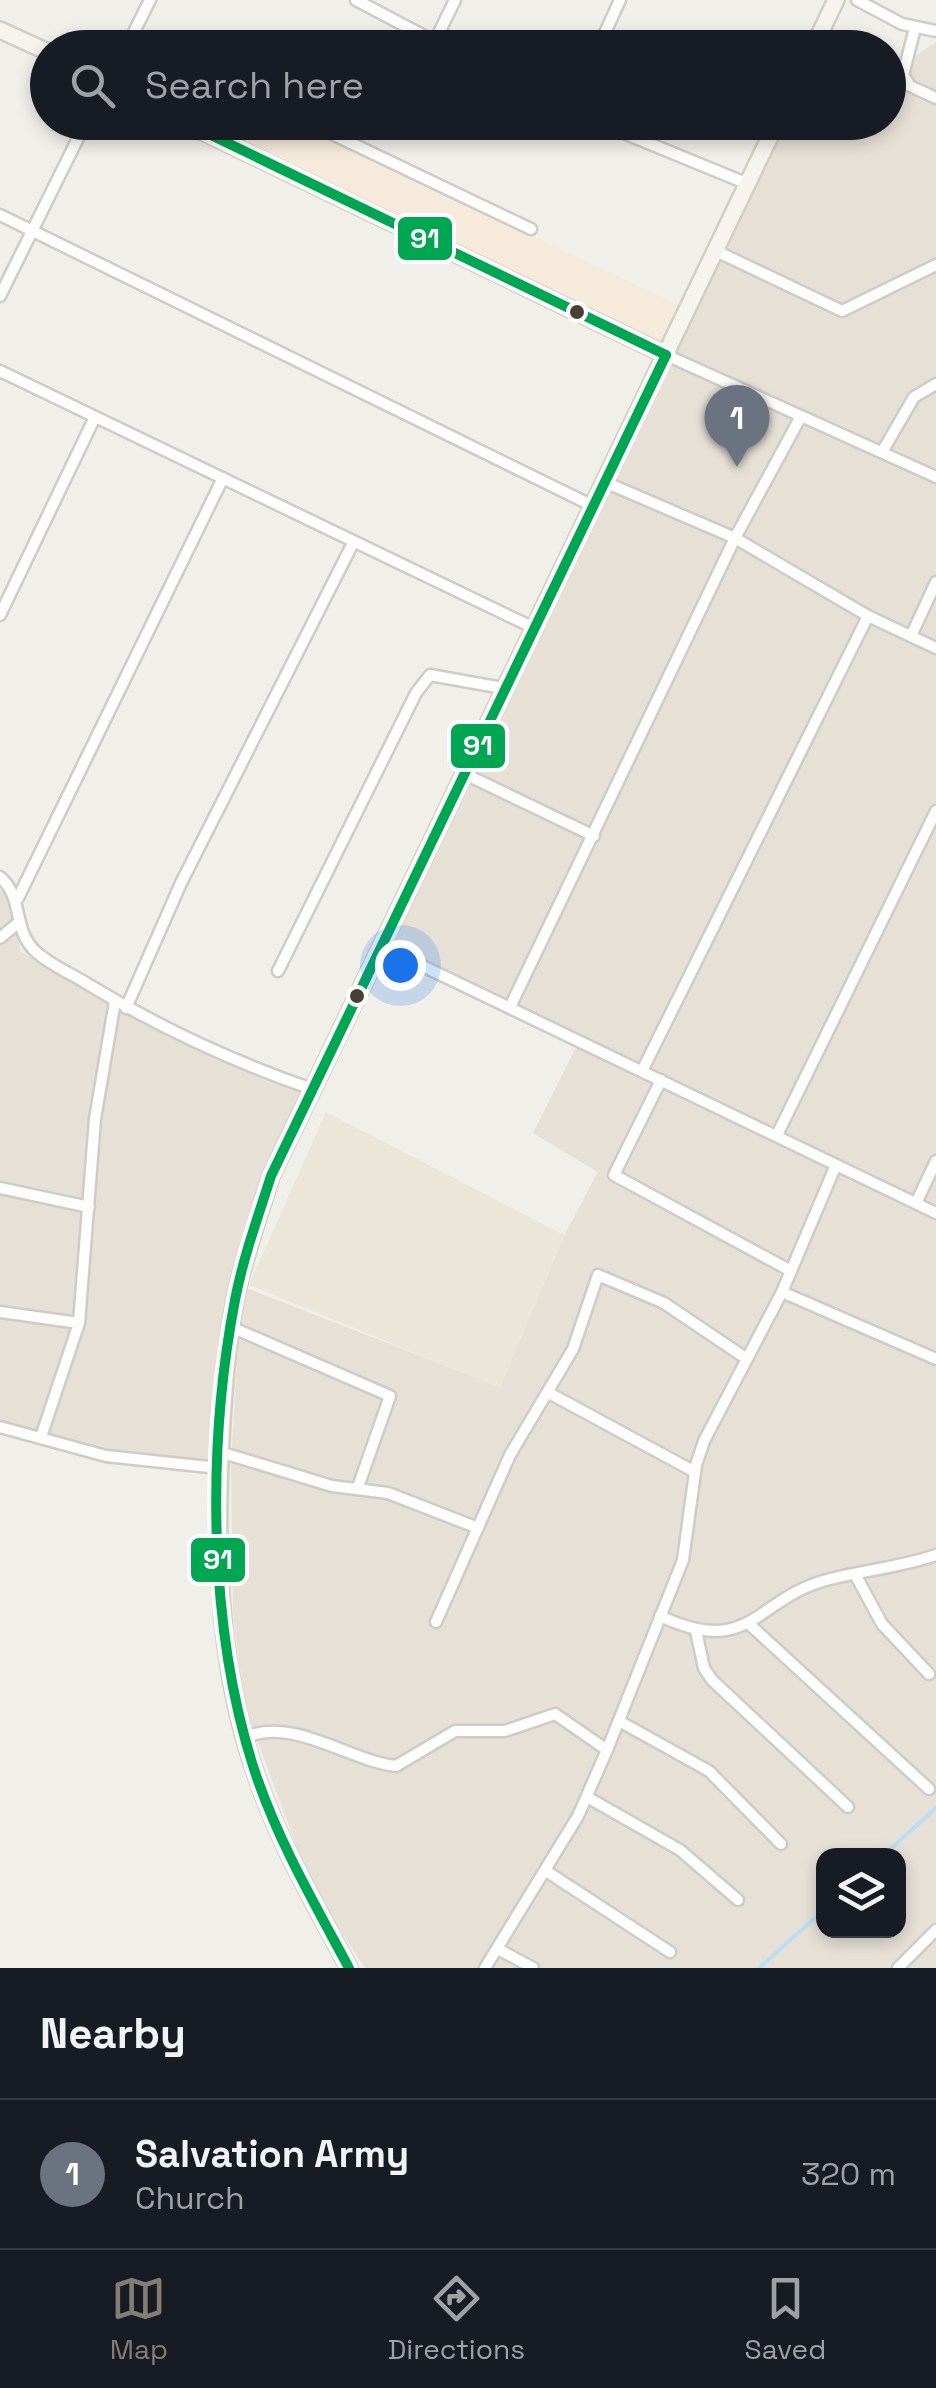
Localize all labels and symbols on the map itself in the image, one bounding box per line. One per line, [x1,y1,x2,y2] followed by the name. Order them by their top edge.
[396,215,454,262] line badge: 91
[410,220,440,256] text: 91
[567,302,587,322] unlabelled marker
[704,384,770,467] pin: 1
[449,722,507,770] line badge: 91
[463,727,493,763] text: 91
[375,940,426,991] your location
[347,986,367,1006] unlabelled marker
[189,1536,247,1584] line badge: 91
[203,1541,233,1577] text: 91

